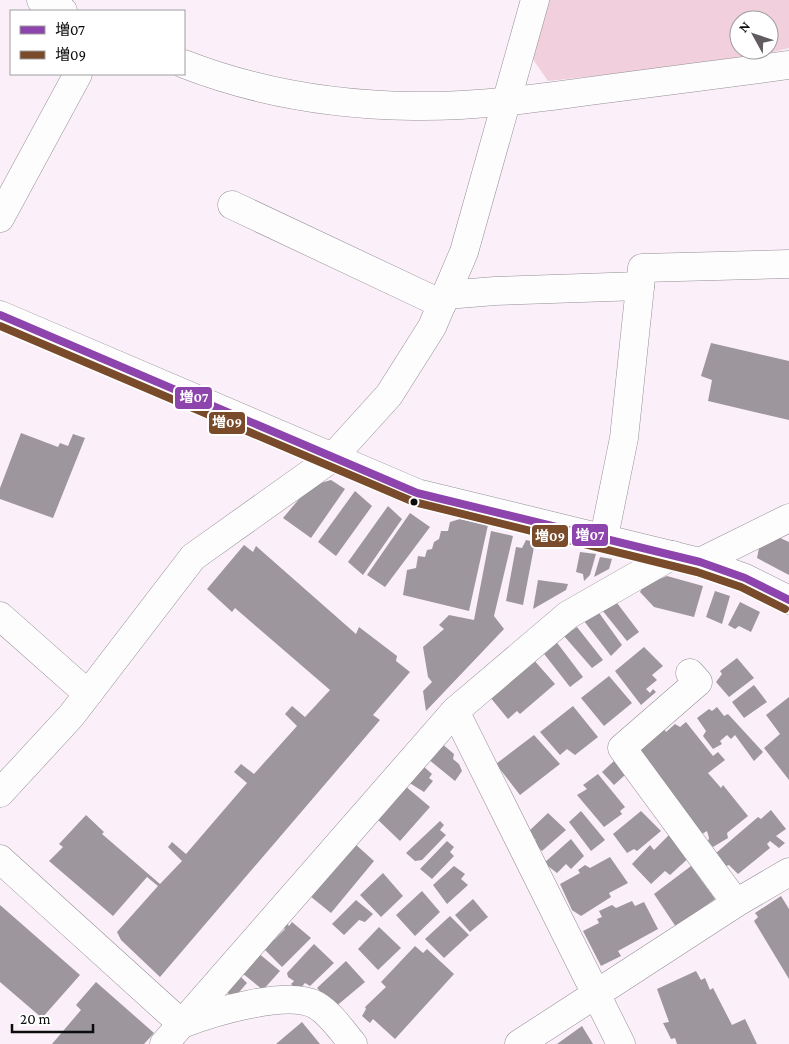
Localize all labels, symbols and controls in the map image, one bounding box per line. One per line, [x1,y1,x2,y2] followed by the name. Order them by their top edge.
[10,10,185,75] legend
[729,10,779,60] north arrow
[735,17,754,35] text: N
[55,21,85,38] text: 増07
[55,46,86,63] text: 増09
[174,386,213,410] line badge: 増07
[180,389,209,405] text: 増07
[208,411,246,435] line badge: 増09
[212,414,242,430] text: 増09
[409,497,419,507] unlabelled marker
[571,523,609,547] line badge: 増07
[531,524,569,548] line badge: 増09
[576,527,605,543] text: 増07
[535,528,565,544] text: 増09
[12,1002,94,1034] scale bar
[20,1011,51,1027] text: 20 m

